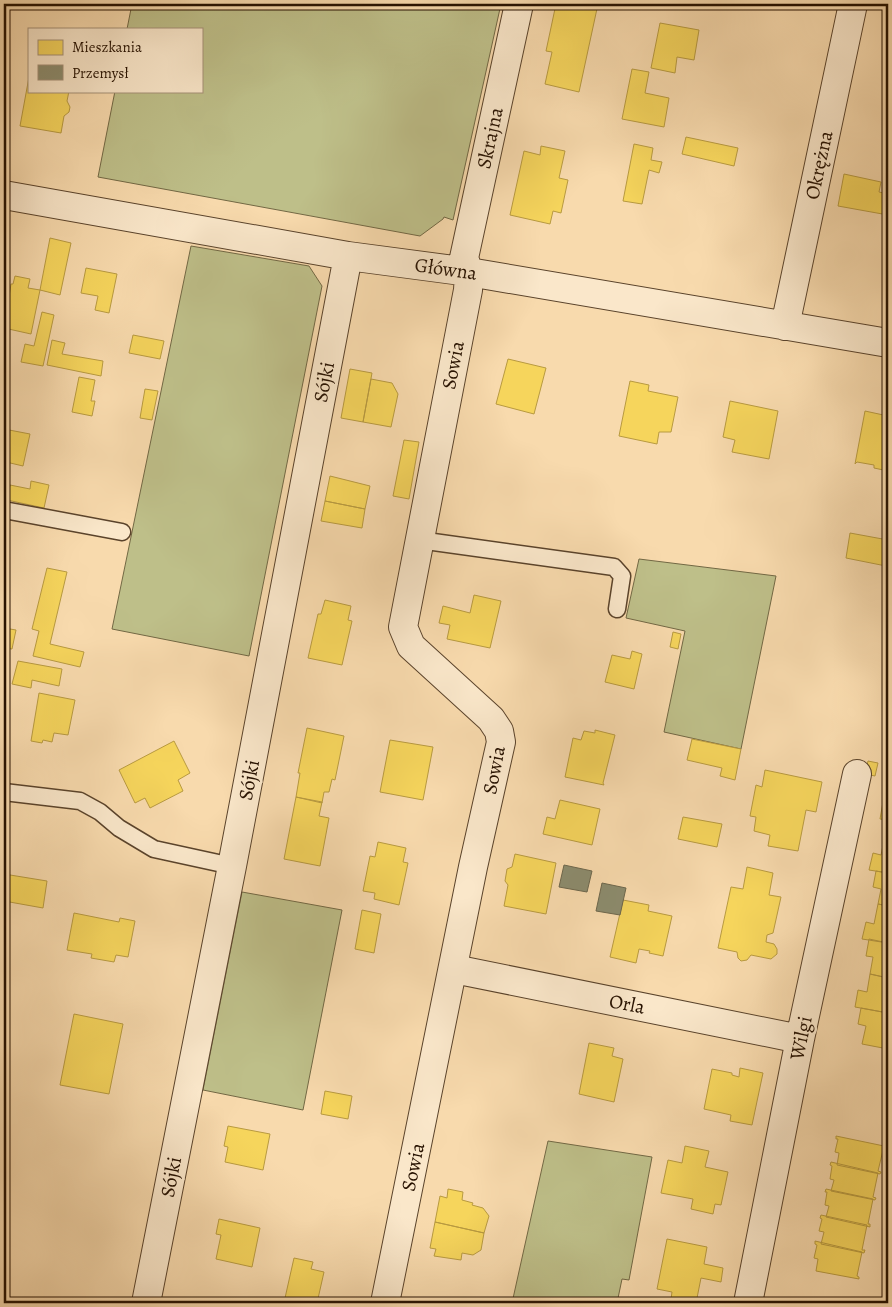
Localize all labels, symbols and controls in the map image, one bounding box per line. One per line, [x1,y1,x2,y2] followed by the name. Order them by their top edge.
[28,28,202,92] legend
[72,37,142,57] text: Mieszkania
[72,63,128,83] text: Przemysł
[470,104,510,171] street label: Skrajna
[799,127,840,202] street label: Okrężna
[413,251,480,287] street label: Główna
[435,338,471,392] street label: Sowia
[307,359,341,405] street label: Sójki
[476,743,512,797] street label: Sowia
[232,757,266,803] street label: Sójki
[607,987,648,1021] street label: Orla
[783,1014,819,1063] street label: Wilgi
[395,1140,431,1194] street label: Sowia
[154,1154,188,1200] street label: Sójki

